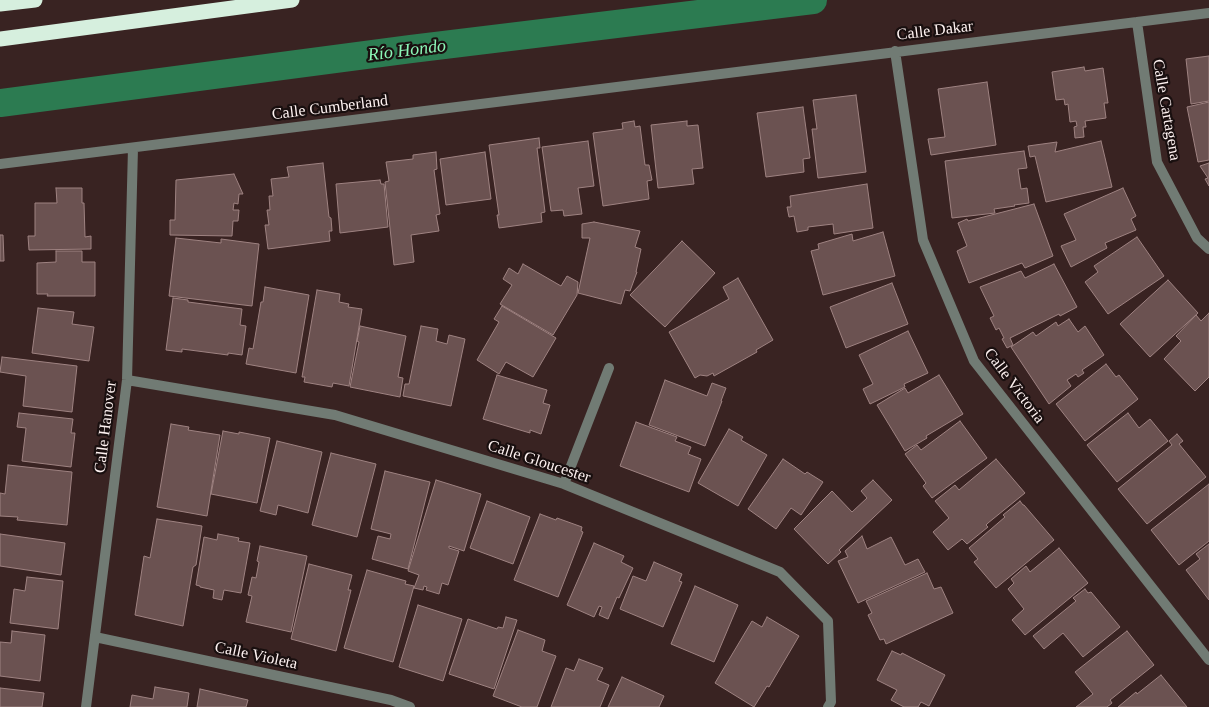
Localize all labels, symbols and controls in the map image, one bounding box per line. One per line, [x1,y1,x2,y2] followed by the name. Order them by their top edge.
[896,17,974,45] street label: Calle Dakar
[367,35,447,67] water label: Río Hondo
[1148,58,1184,162] street label: Calle Cartagena
[271,91,389,125] street label: Calle Cumberland
[979,345,1049,427] street label: Calle Victoria
[91,380,121,474] street label: Calle Hanover
[485,436,593,488] street label: Calle Gloucester
[213,638,299,674] street label: Calle Violeta

